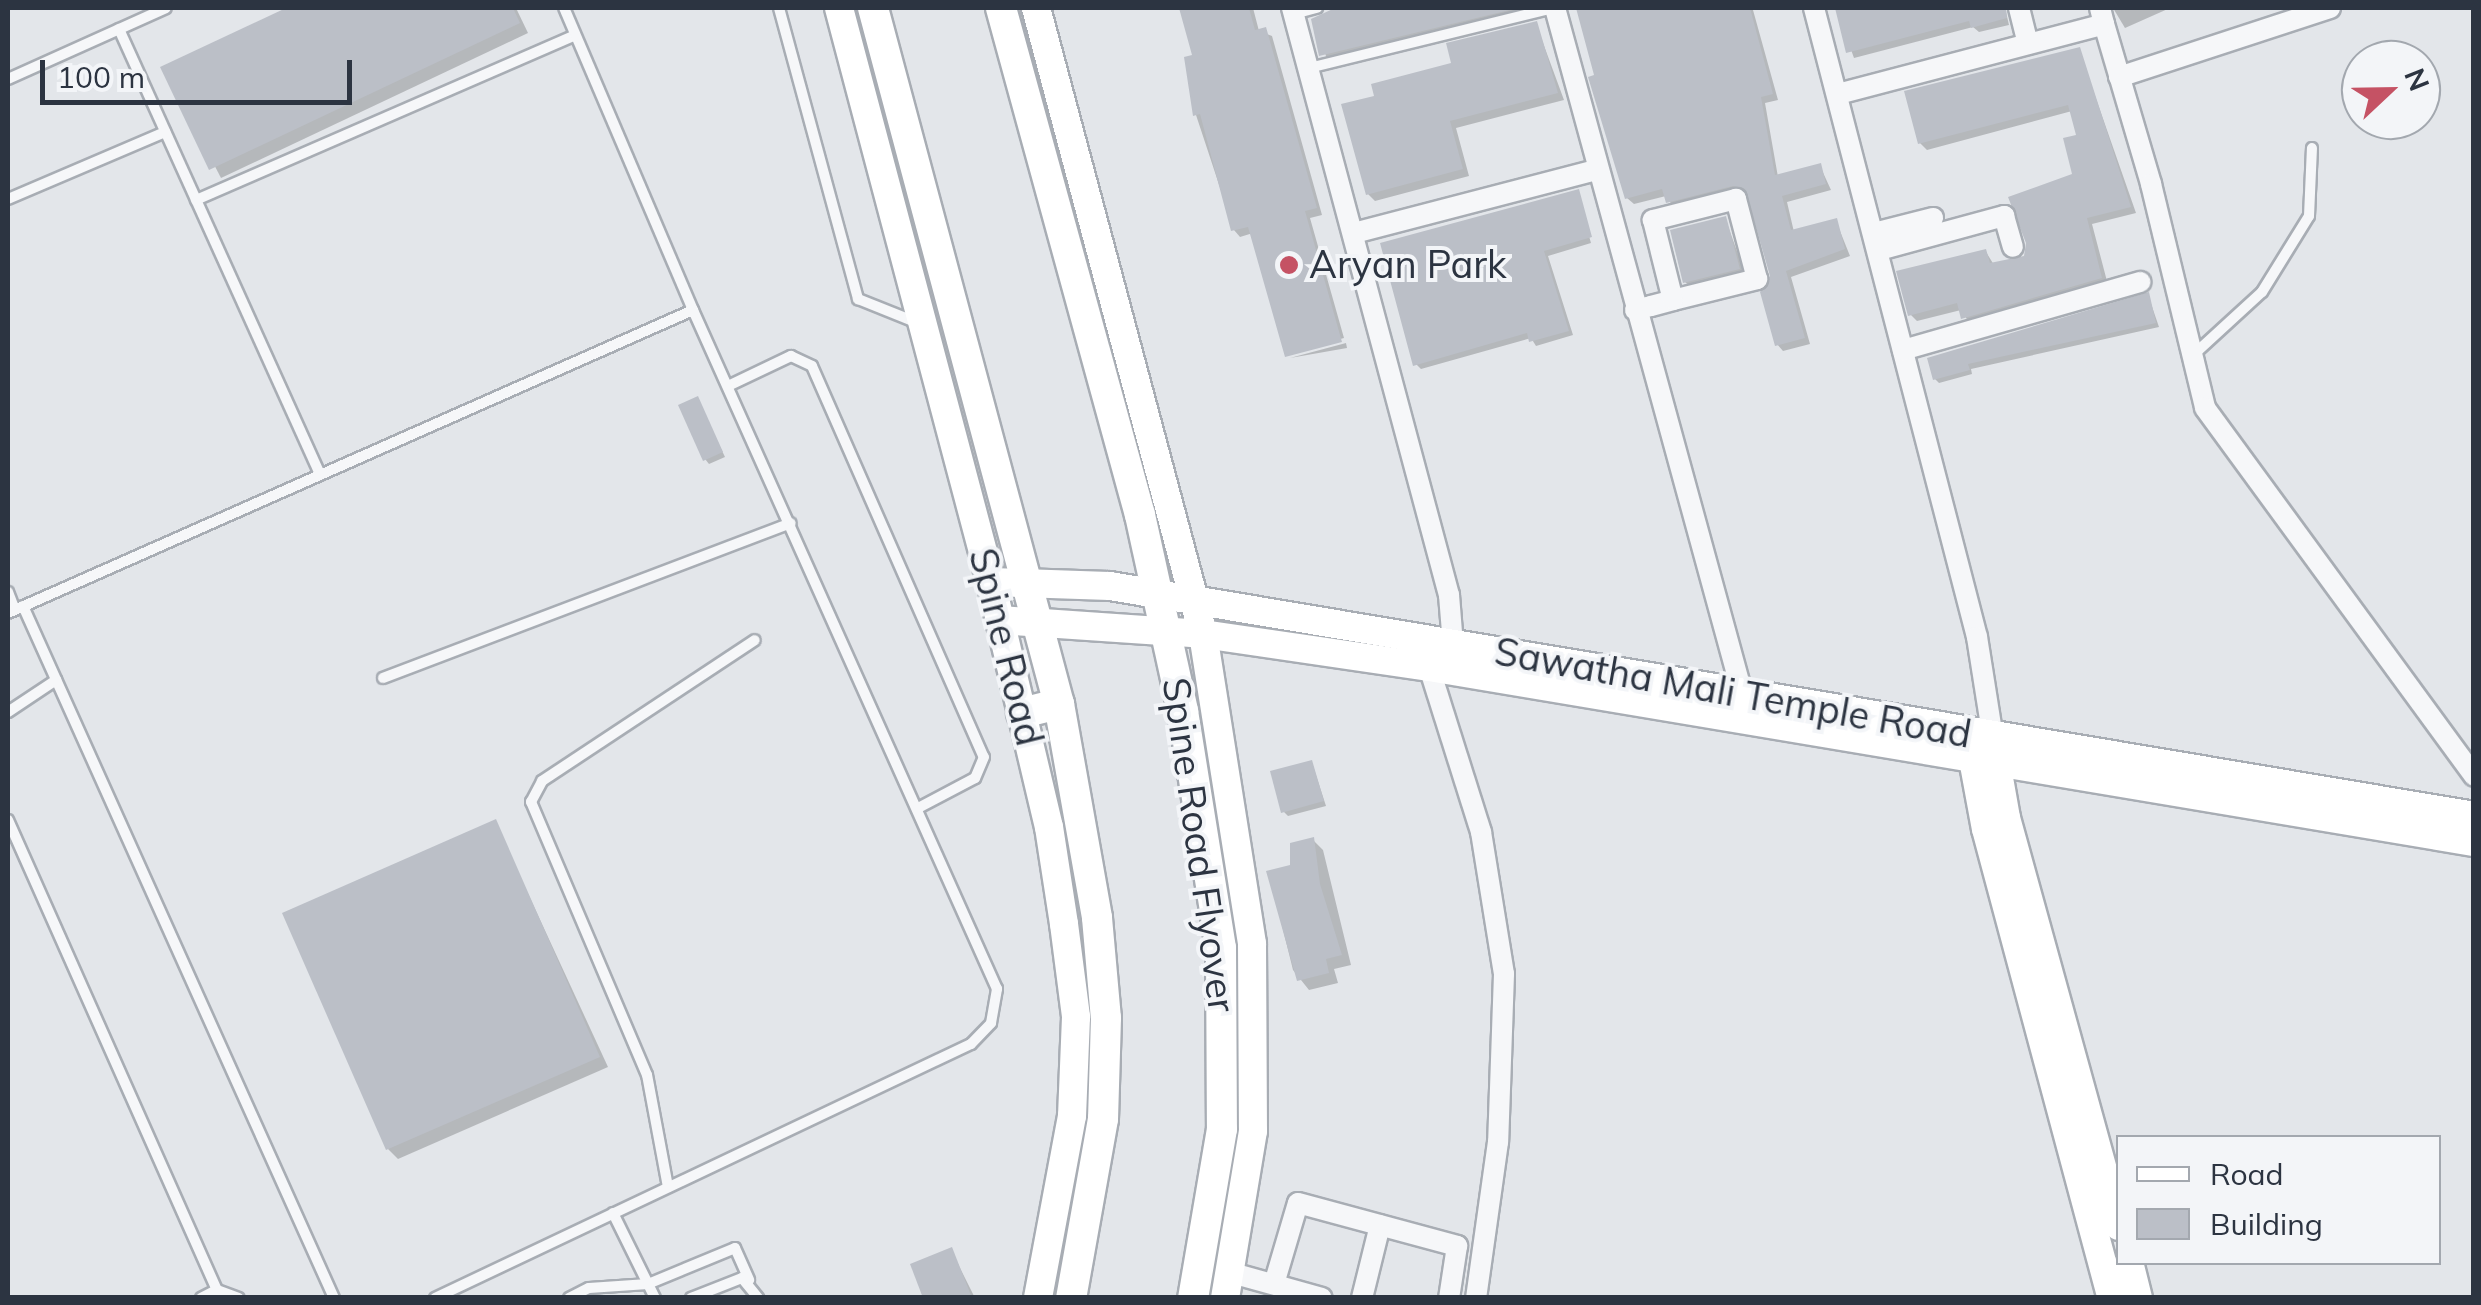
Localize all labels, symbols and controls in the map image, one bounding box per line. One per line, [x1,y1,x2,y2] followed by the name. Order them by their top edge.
[45,40,358,102] scale bar
[2341,40,2441,140] north arrow
[57,58,145,96] text: 100 m
[2397,63,2438,96] text: N
[1309,242,1507,288] place label: Aryan Park
[1278,254,1300,276] marker: Aryan Park
[959,544,1053,750] street label: Spine Road
[1491,629,1975,757] street label: Sawatha Mali Temple Road
[1153,675,1245,1015] street label: Spine Road Flyover
[2116,1135,2441,1265] legend
[2210,1155,2284,1193] text: Road
[2210,1205,2323,1243] text: Building

